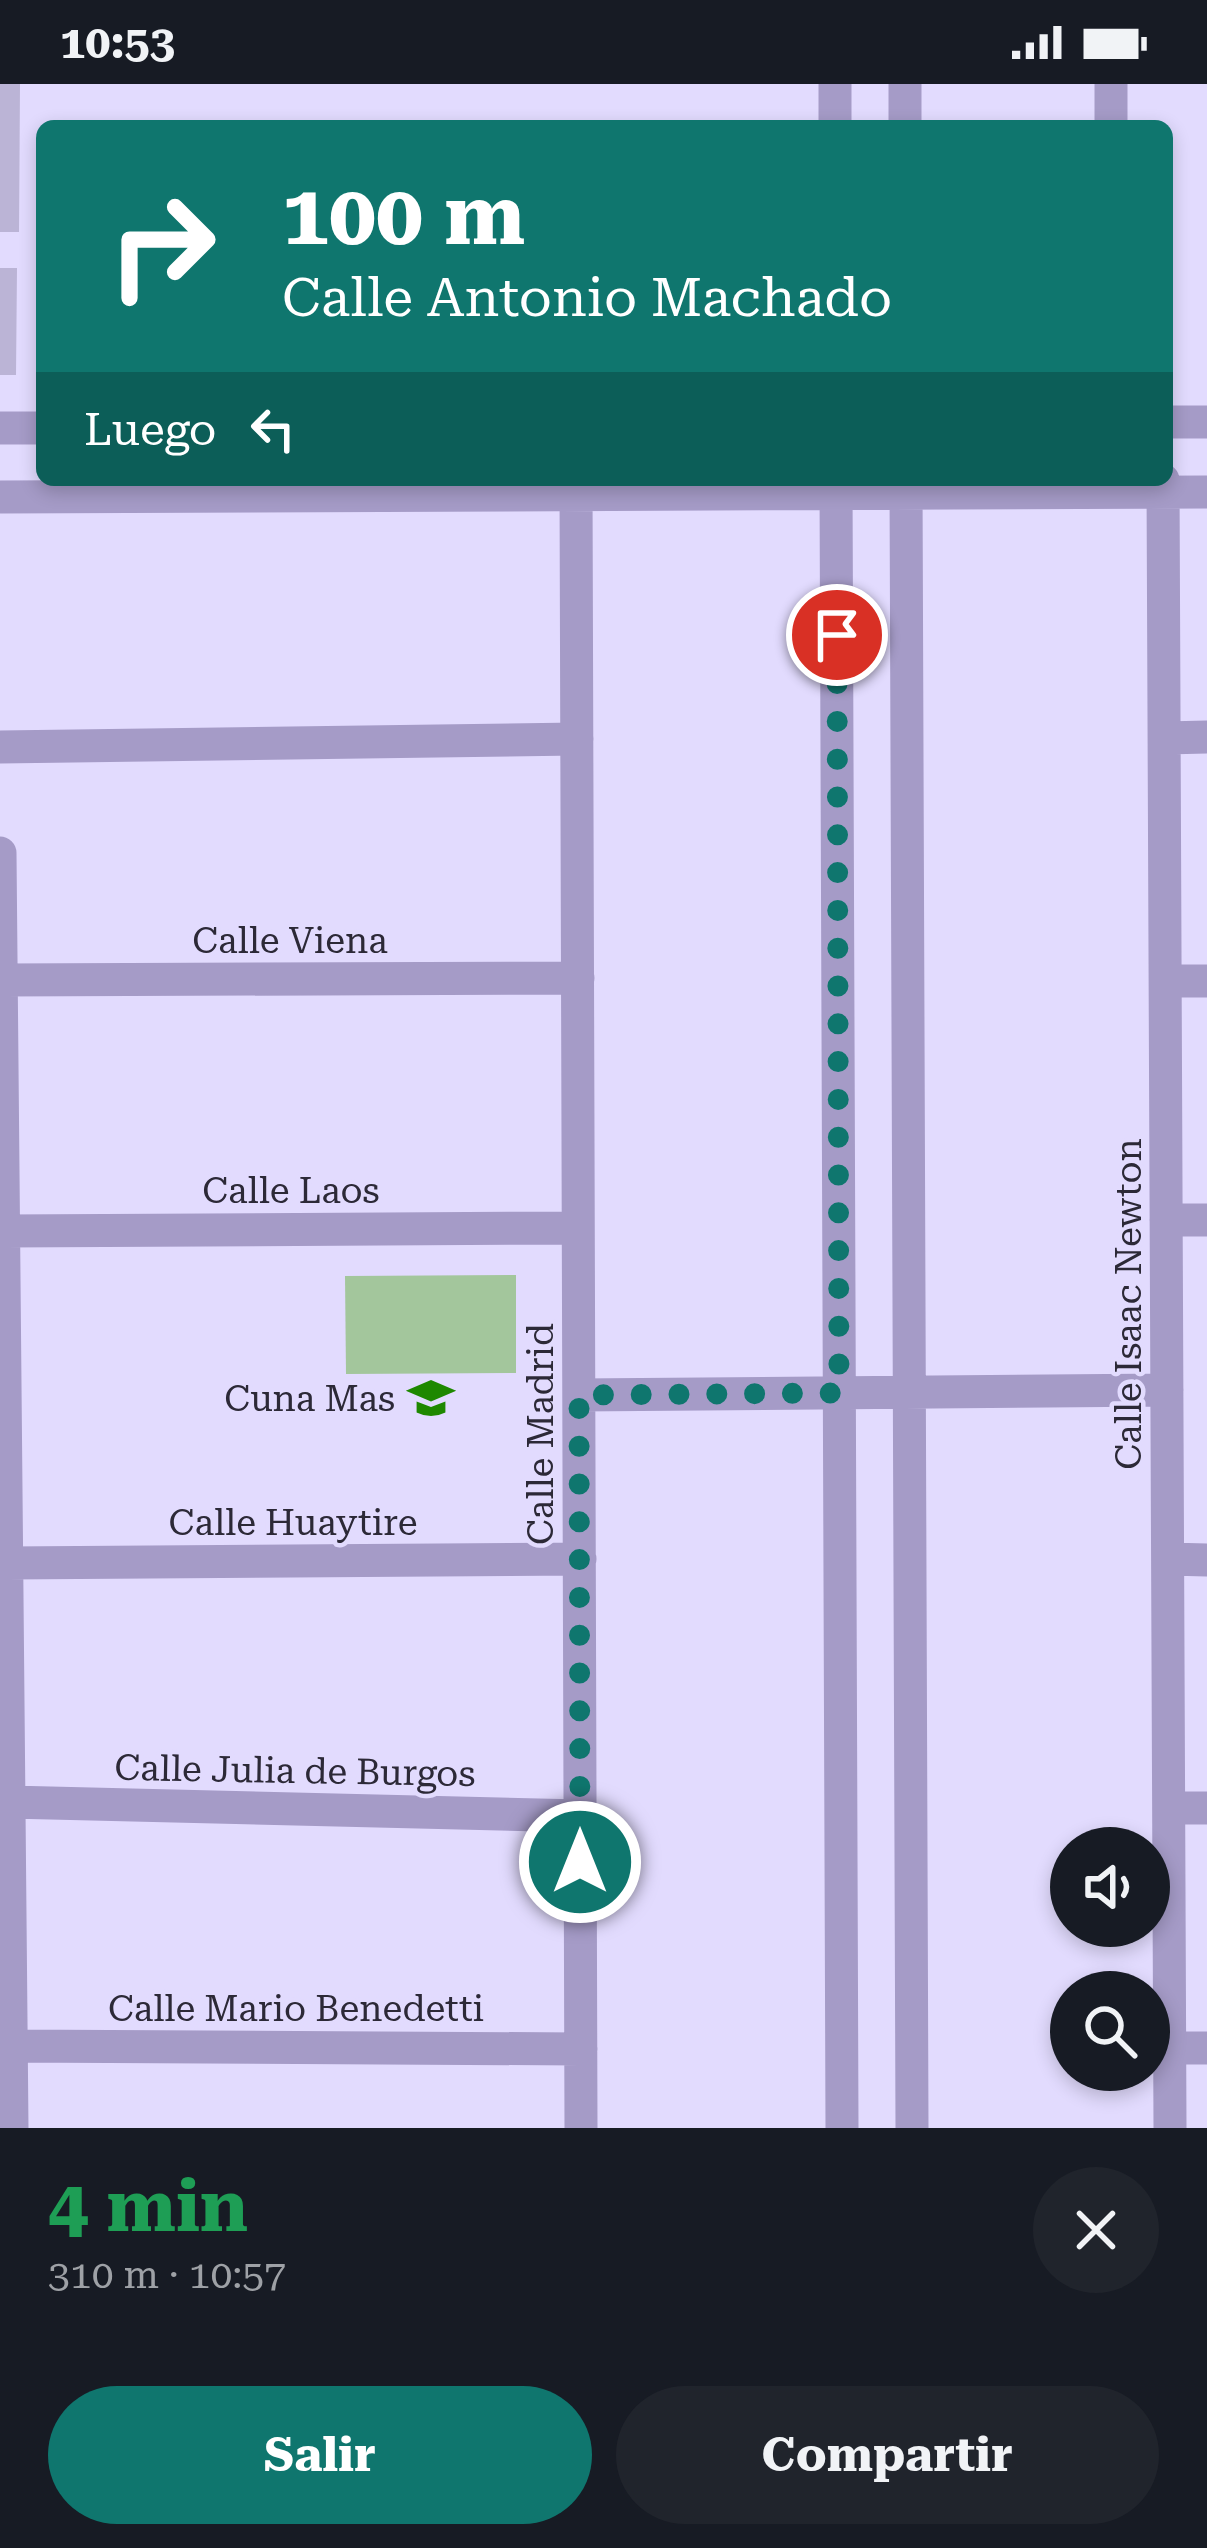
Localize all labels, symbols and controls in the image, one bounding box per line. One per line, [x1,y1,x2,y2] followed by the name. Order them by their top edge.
[60,16,175,69] text: 10:53
[282,166,525,264] text: 100 m
[84,168,240,324] icon: right
[282,266,892,329] text: Calle Antonio Machado
[240,396,306,462] icon: left
[84,403,216,456] text: Luego
[786,584,888,686] pin
[804,602,870,668] icon: arrive
[192,920,388,962] street label: Calle Viena
[1108,1138,1150,1470] street label: Calle Isaac Newton
[202,1170,380,1212] street label: Calle Laos
[520,1323,562,1545] street label: Calle Madrid
[406,1373,456,1423] school or university icon: Cuna Mas
[224,1378,395,1420] place label: Cuna Mas
[169,1502,417,1544] street label: Calle Huaytire
[114,1747,476,1795] street label: Calle Julia de Burgos
[517,1799,643,1925] position arrow
[1050,1827,1170,2091] map controls
[1050,1827,1170,1947] button: sound
[1050,1971,1170,2091] button: search
[108,1988,484,2030] street label: Calle Mario Benedetti
[48,2164,248,2249] text: 4 min
[1033,2167,1159,2293] button: close
[48,2252,286,2298] text: 310 m · 10:57
[48,2386,592,2524] button: Salir
[616,2386,1159,2524] button: Compartir

